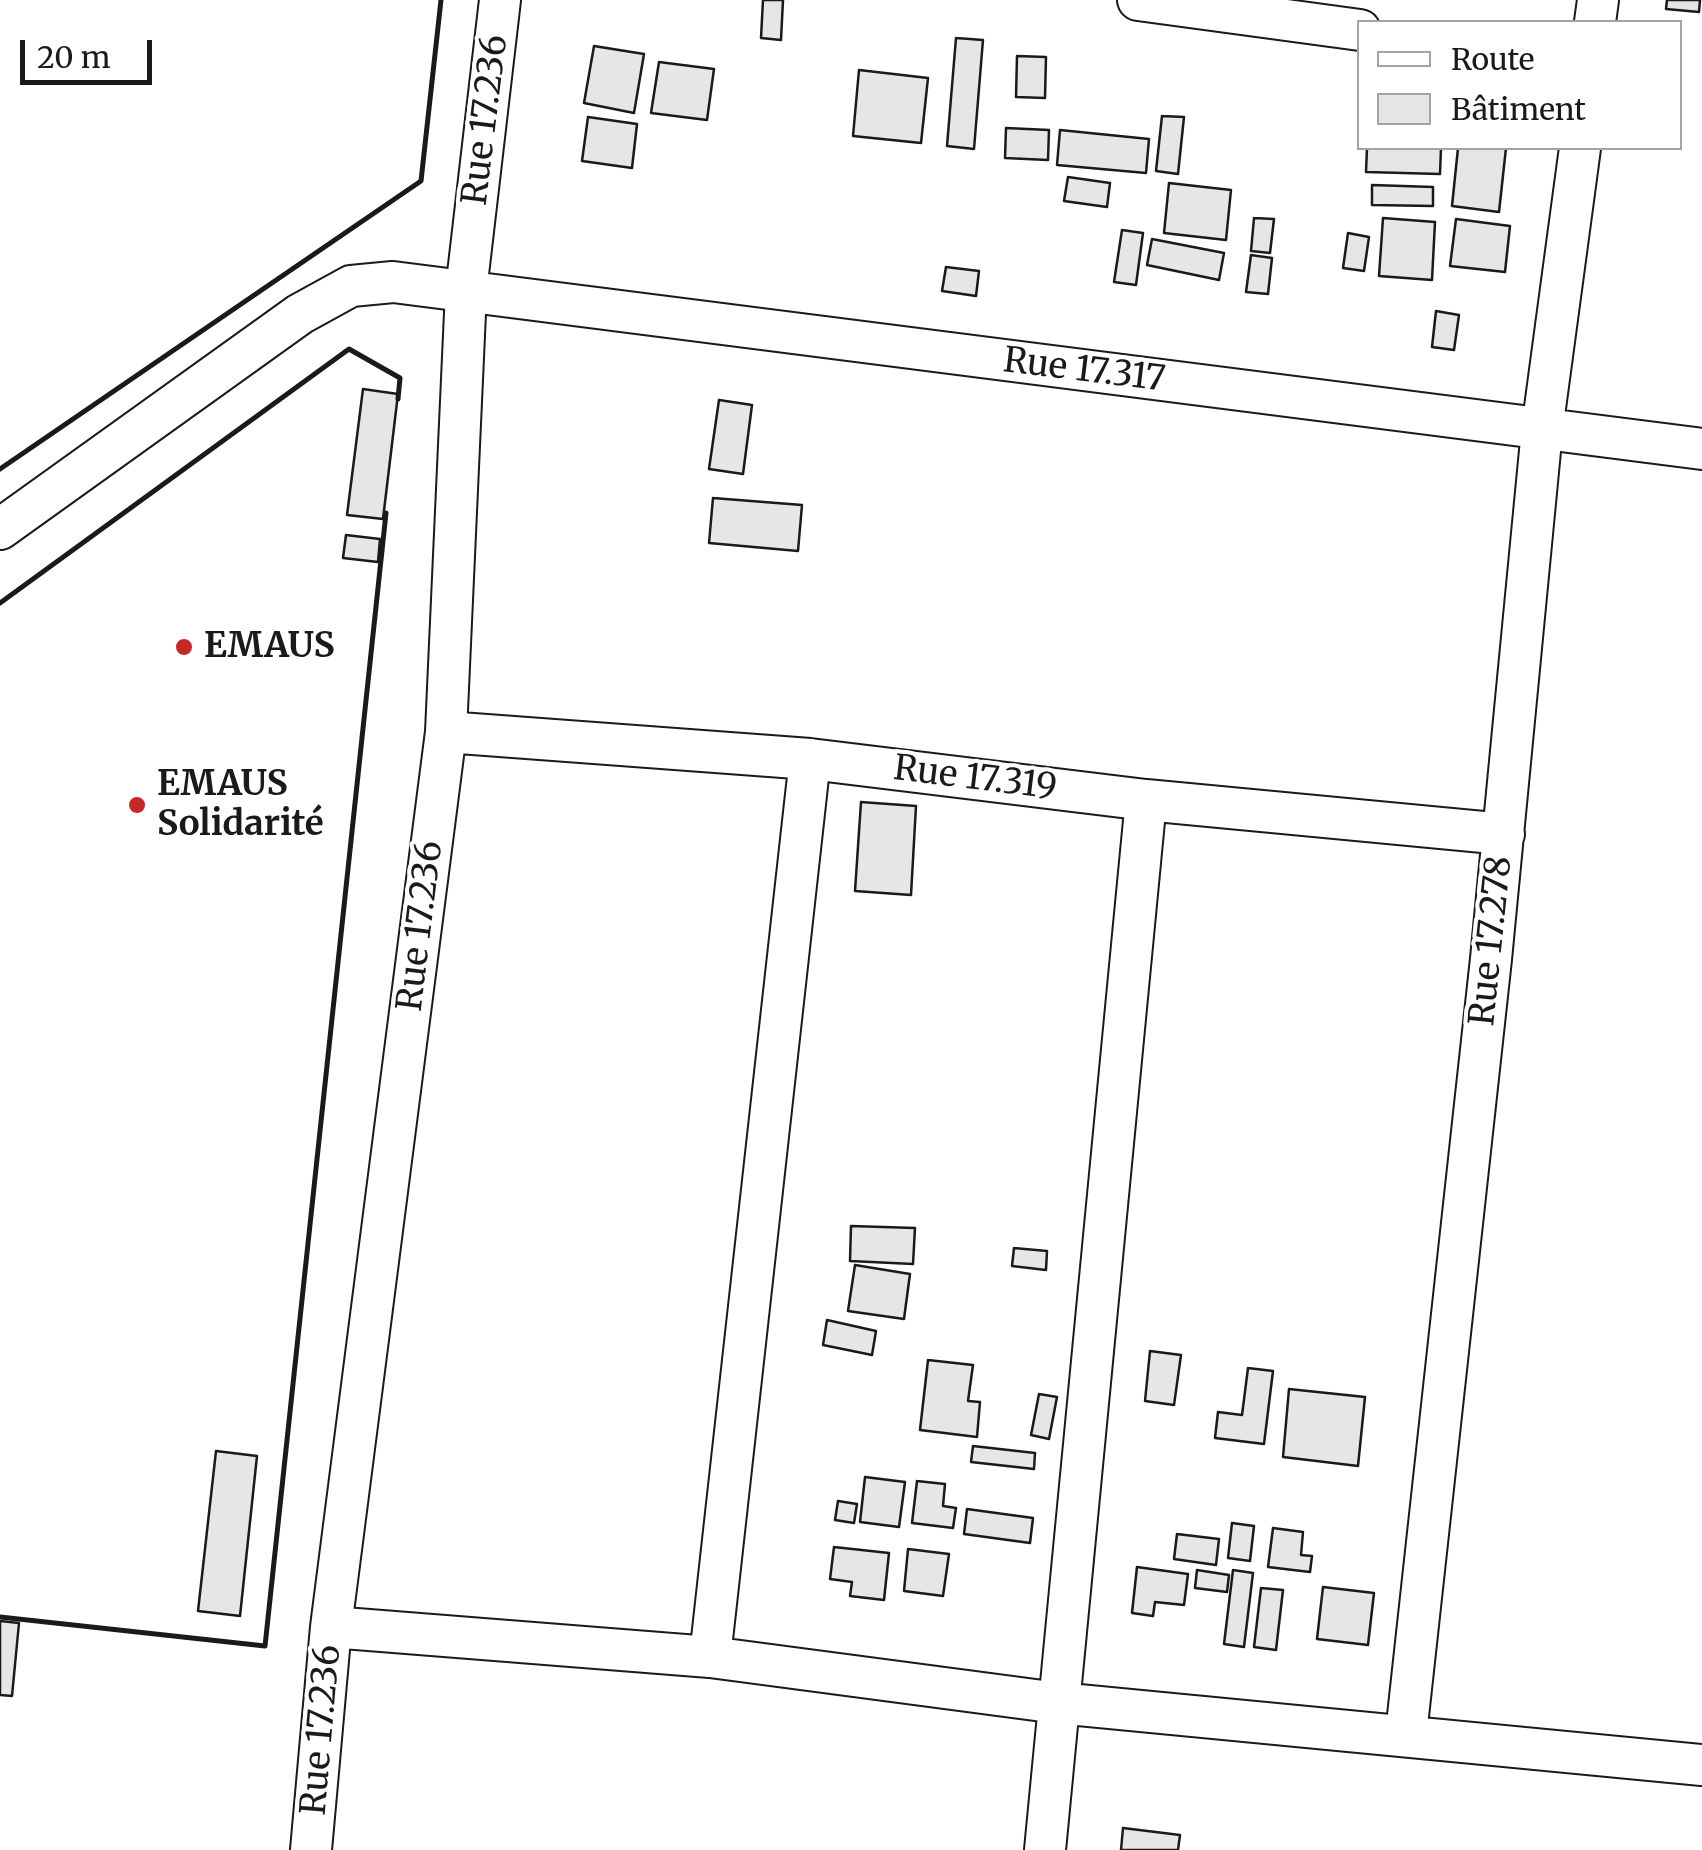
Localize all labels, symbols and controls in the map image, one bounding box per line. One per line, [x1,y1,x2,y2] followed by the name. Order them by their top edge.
[25,20,158,82] scale bar
[1357,20,1682,150] legend
[455,33,517,207] street label: Rue 17.236
[37,38,110,76] text: 20 m
[1451,40,1534,78] text: Route
[1451,90,1586,128] text: Bâtiment
[1001,340,1167,402] street label: Rue 17.317
[204,626,335,668] place label: EMAUS
[173,636,195,658] marker: EMAUS
[891,748,1059,810] street label: Rue 17.319
[157,764,324,846] place label: EMAUS Solidarité
[126,794,148,816] marker: EMAUS Solidarité
[390,839,452,1013] street label: Rue 17.236
[1462,854,1522,1028] street label: Rue 17.278
[294,1643,350,1817] street label: Rue 17.236

